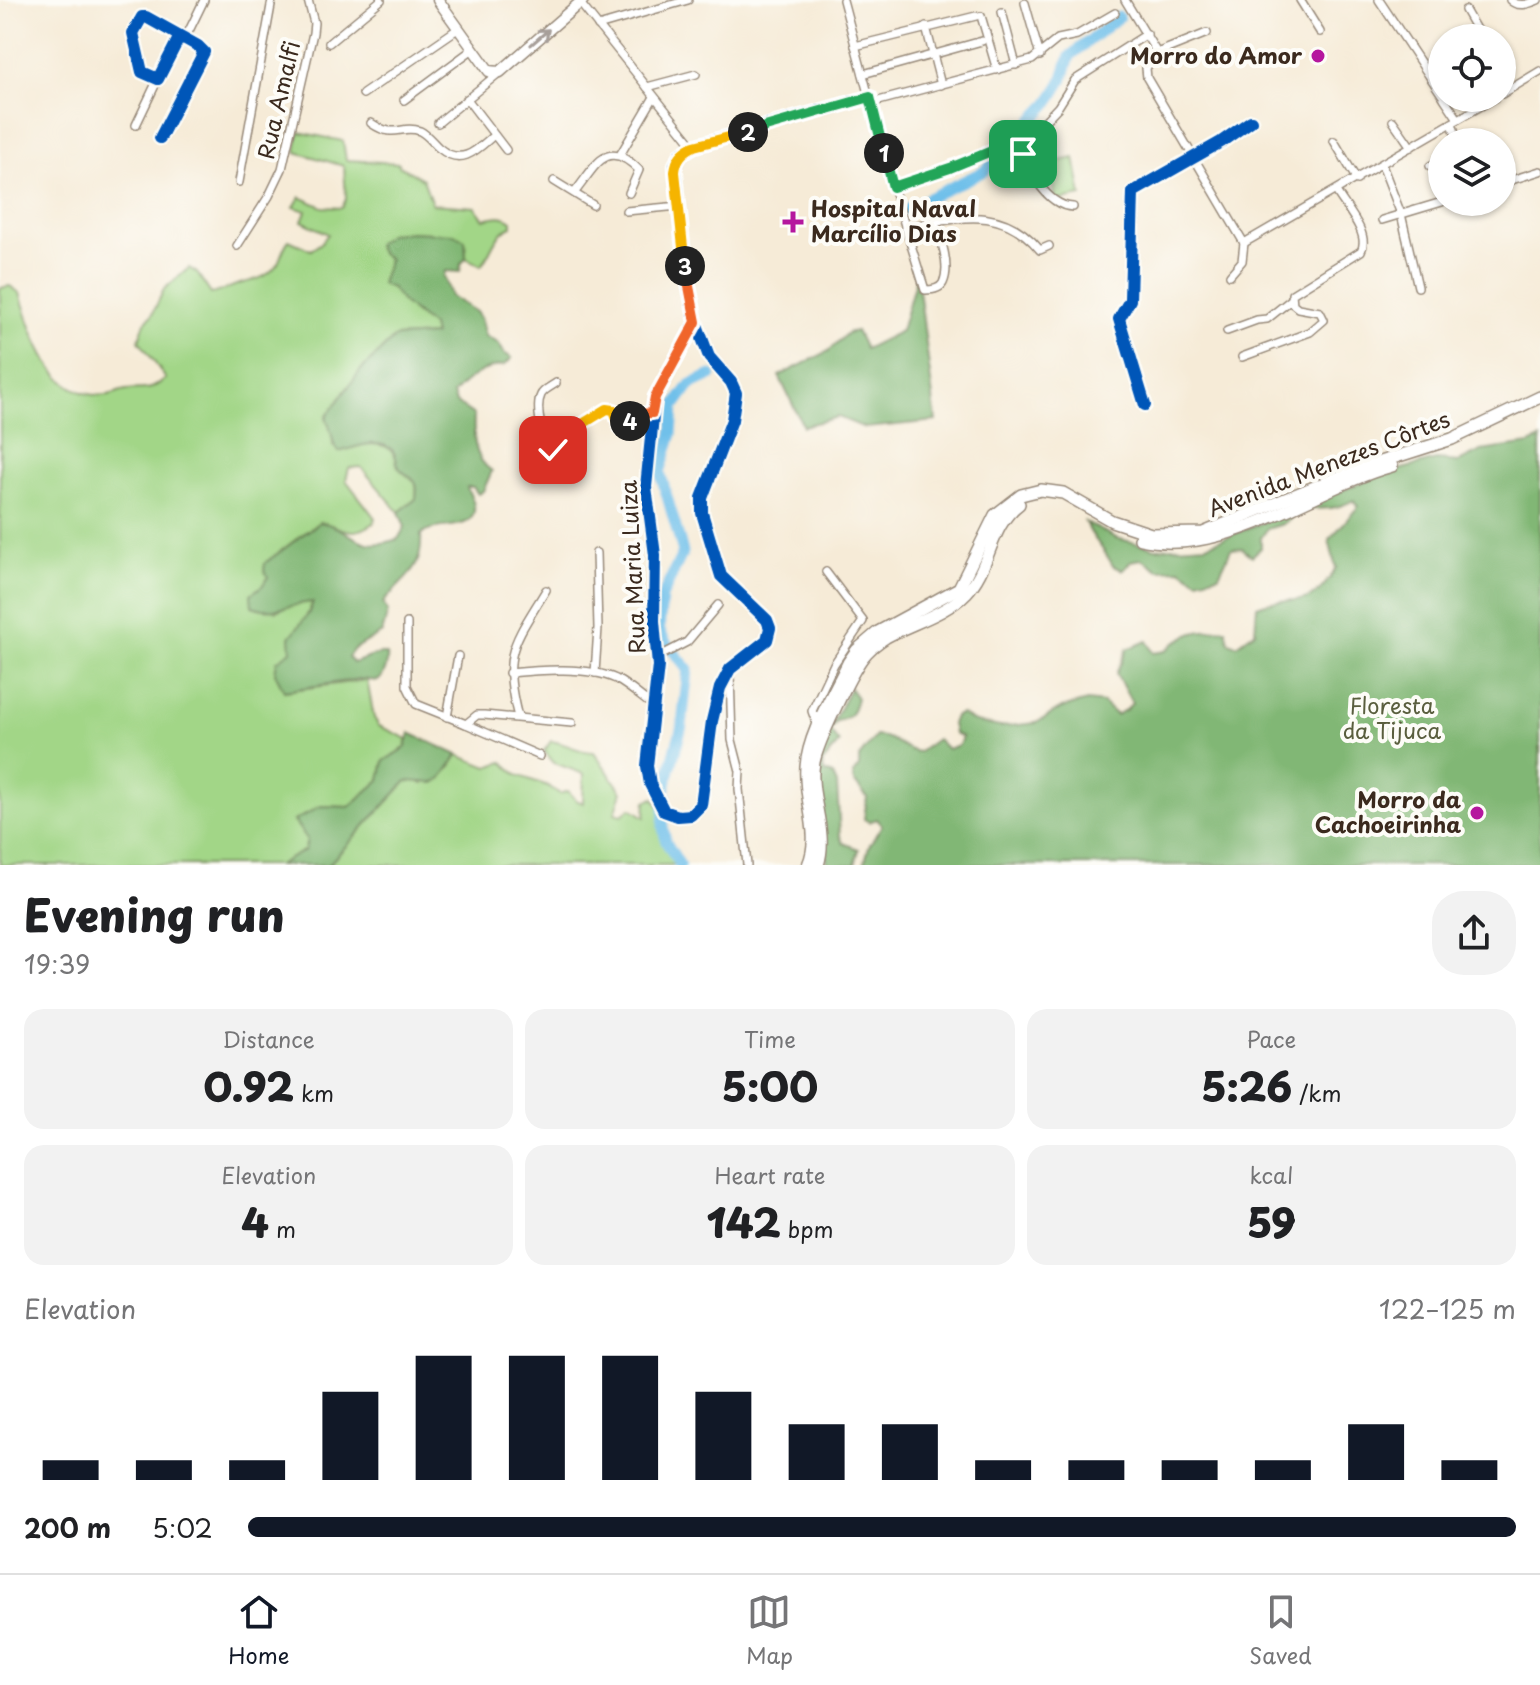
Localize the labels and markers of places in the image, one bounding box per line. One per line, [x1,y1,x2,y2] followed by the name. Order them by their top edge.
[1130,38,1303,71] place label: Morro do Amor
[1309,47,1327,65] marker: Morro do Amor
[728,112,768,152] pin: 2
[989,120,1057,188] pin
[864,133,904,173] pin: 1
[811,191,976,249] place label: Hospital Naval Marcílio Dias
[782,211,804,233] marker: Hospital Naval Marcílio Dias
[665,246,705,286] pin: 3
[610,401,650,441] pin: 4
[519,416,587,484] pin
[1315,782,1462,840] place label: Morro da Cachoeirinha
[1468,804,1486,822] marker: Morro da Cachoeirinha

